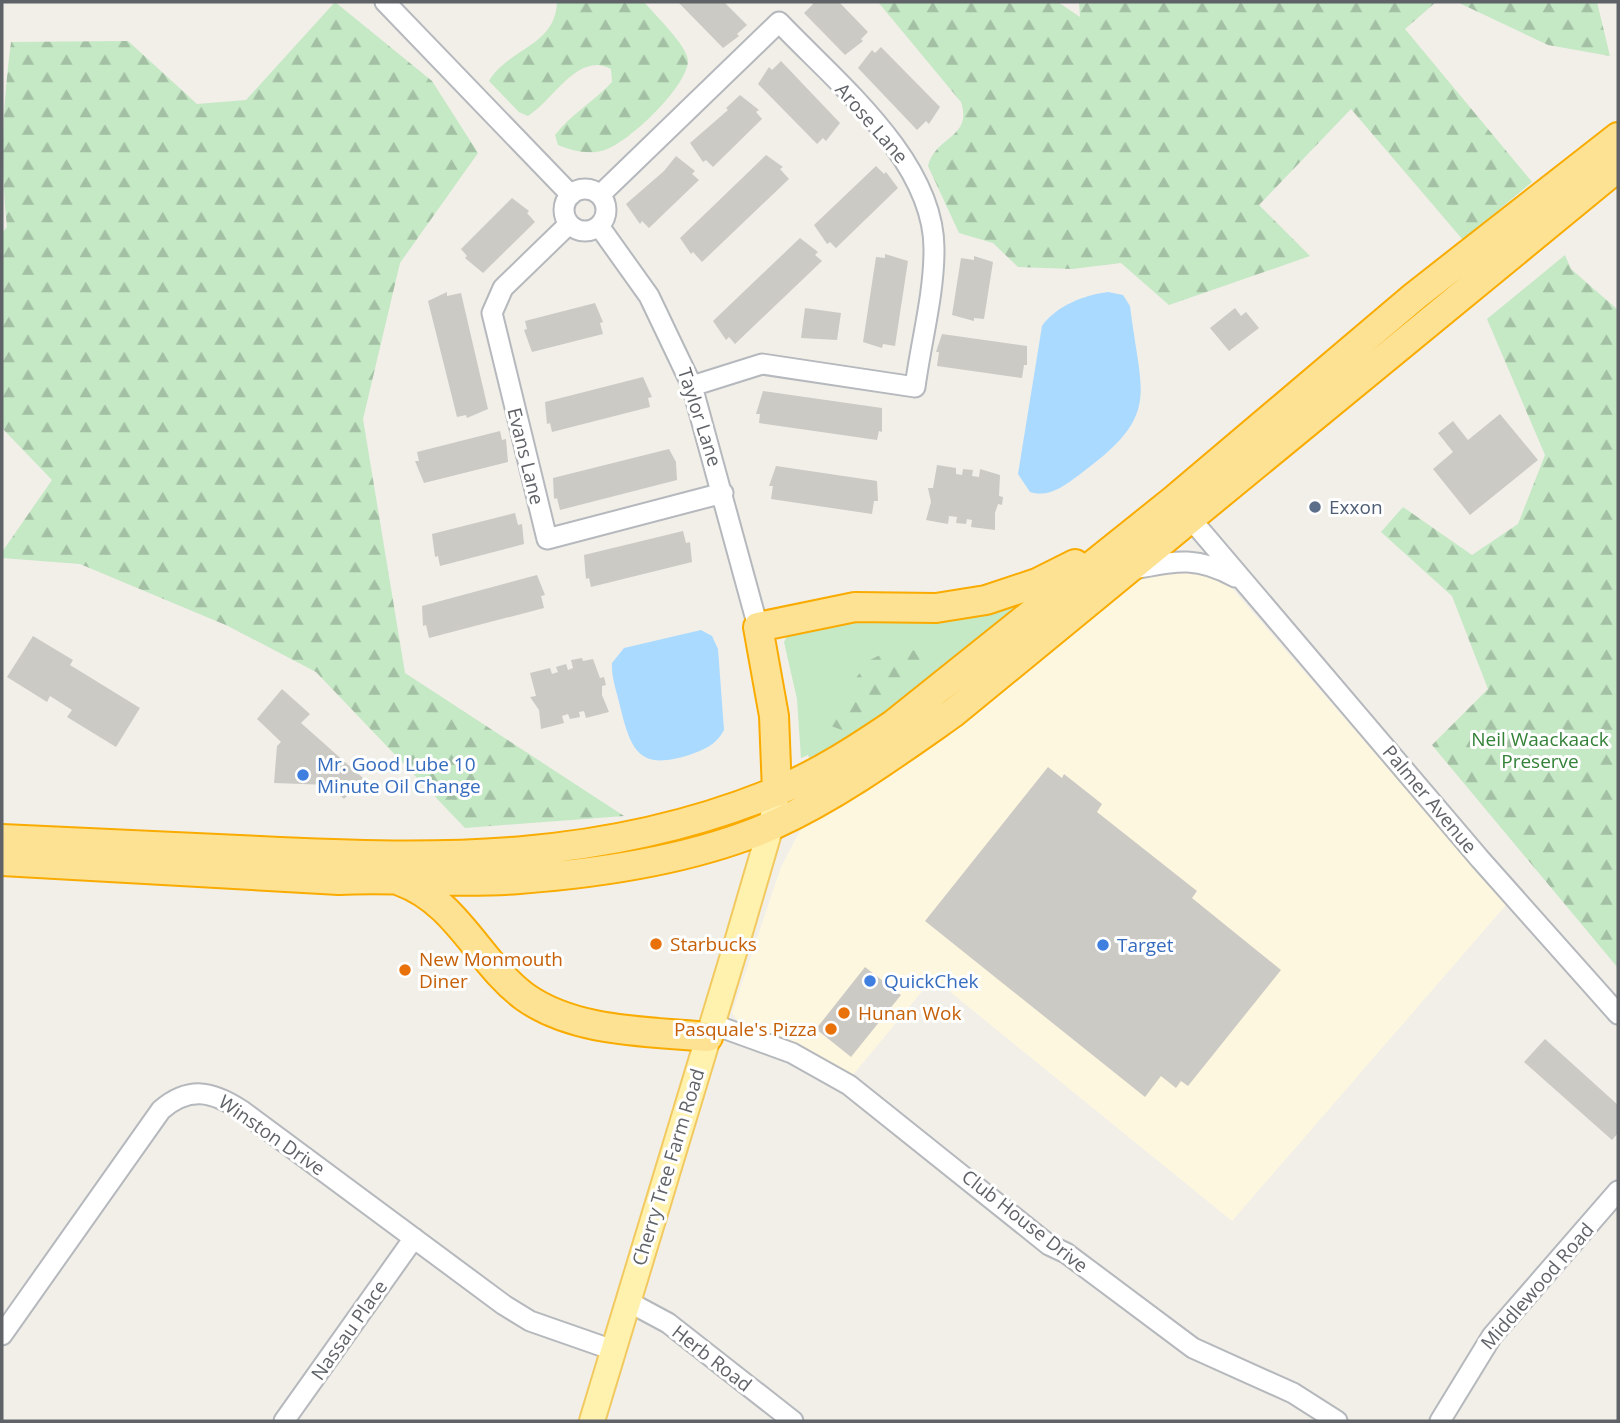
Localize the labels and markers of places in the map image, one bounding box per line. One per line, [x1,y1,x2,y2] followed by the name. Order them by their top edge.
[1329,494,1383,520] place label: Exxon
[1307,499,1323,515] marker: Exxon
[317,751,481,799] place label: Mr. Good Lube 10 Minute Oil Change
[295,767,311,783] marker: Mr. Good Lube 10 Minute Oil Change
[670,931,757,957] place label: Starbucks
[1117,932,1174,958] place label: Target
[648,936,664,952] marker: Starbucks
[1095,937,1111,953] marker: Target
[419,946,563,994] place label: New Monmouth Diner
[397,962,413,978] marker: New Monmouth Diner
[884,968,979,994] place label: QuickChek
[862,973,878,989] marker: QuickChek
[858,1000,961,1026] place label: Hunan Wok
[836,1005,852,1021] marker: Hunan Wok
[674,1016,817,1042] place label: Pasquale's Pizza
[823,1021,839,1037] marker: Pasquale's Pizza

